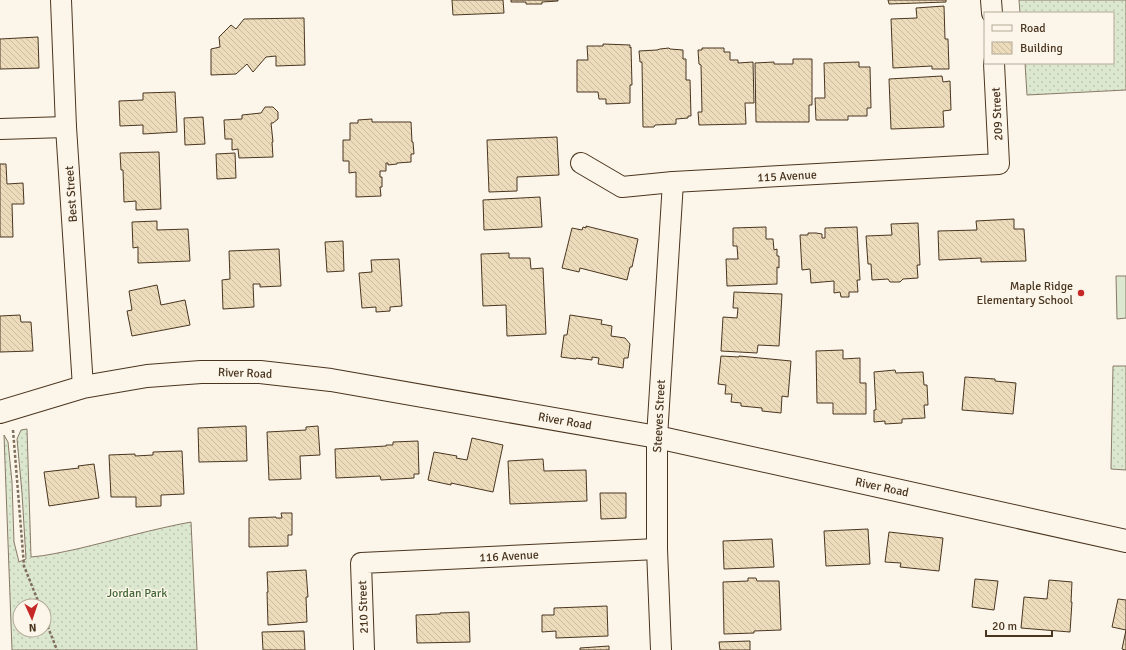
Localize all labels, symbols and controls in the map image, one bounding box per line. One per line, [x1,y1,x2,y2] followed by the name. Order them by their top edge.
[984,12,1114,64] legend
[1020,21,1046,36] text: Road
[1020,41,1063,56] text: Building
[989,87,1006,141] street label: 209 Street
[62,165,81,223] street label: Best Street
[757,167,817,186] street label: 115 Avenue
[977,279,1073,308] place label: Maple Ridge Elementary School
[1076,288,1086,298] marker: Maple Ridge Elementary School
[218,365,272,382] street label: River Road
[650,379,669,453] street label: Steeves Street
[537,409,593,434] street label: River Road
[854,474,910,500] street label: River Road
[479,547,539,566] street label: 116 Avenue
[355,580,372,634] street label: 210 Street
[107,586,167,601] park label: Jordan Park
[12,598,52,638] north arrow
[986,612,1052,638] scale bar
[992,619,1017,634] text: 20 m
[28,621,37,634] text: N

